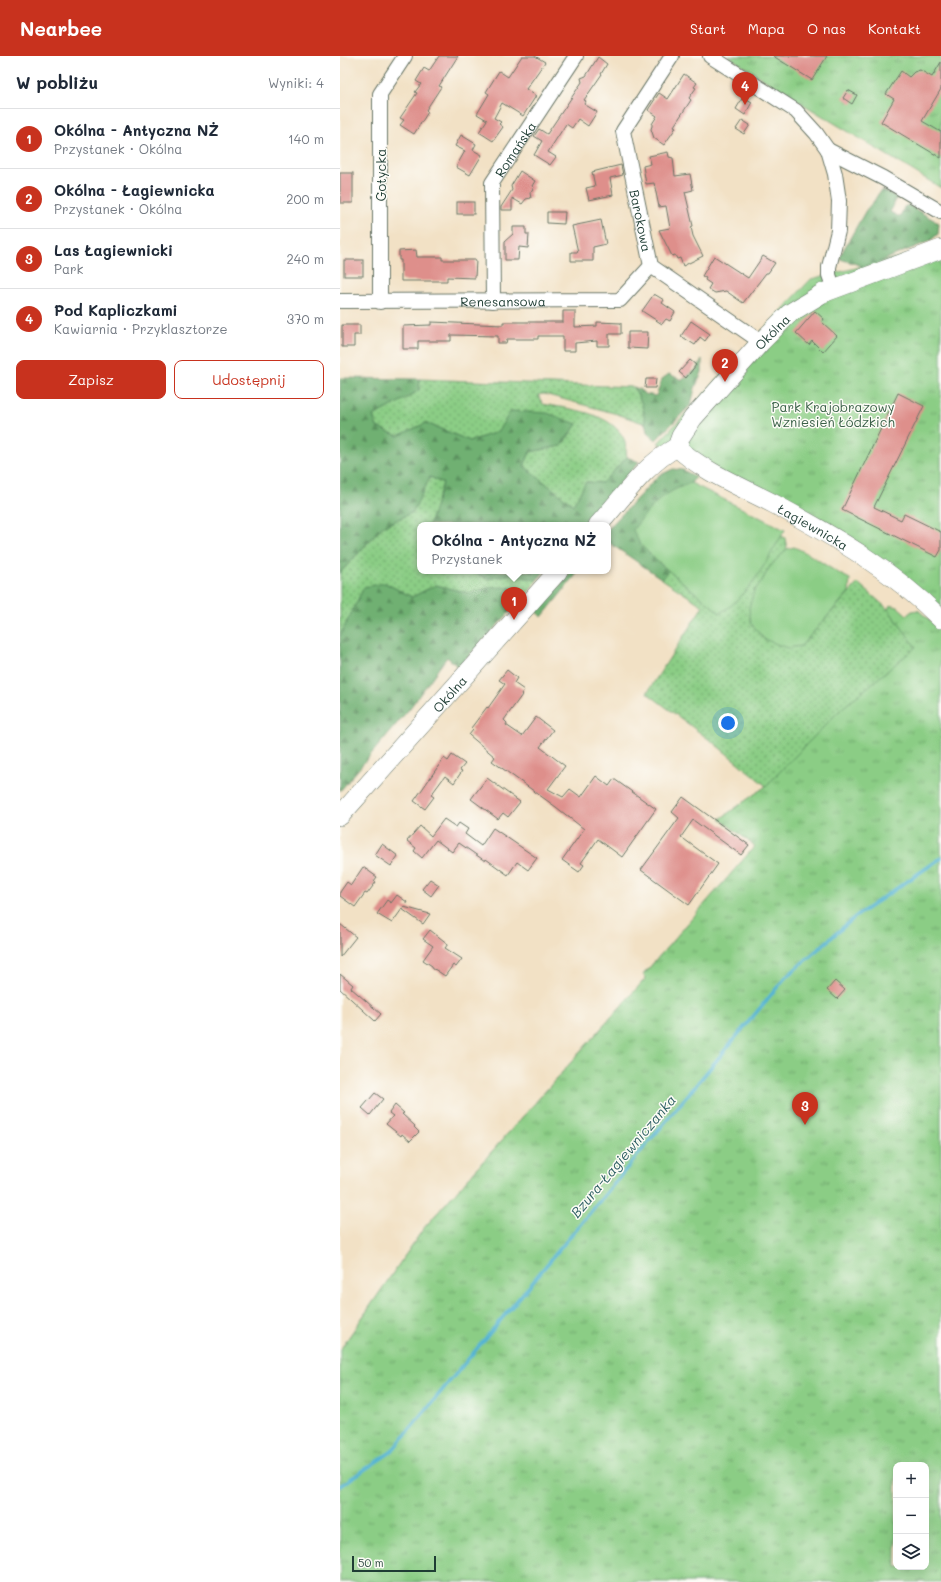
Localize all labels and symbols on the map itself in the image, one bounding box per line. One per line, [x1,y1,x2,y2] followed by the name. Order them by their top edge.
[732,72,758,105] pin: 4
[490,118,539,180] street label: Romańska
[372,149,389,201] street label: Gotycka
[627,188,656,253] street label: Barokowa
[460,292,546,309] street label: Renesansowa
[750,310,793,353] street label: Okólna
[712,349,738,382] pin: 2
[771,398,895,430] park label: Park Krajobrazowy Wzniesień Łódzkich
[775,499,852,553] street label: Łagiewnicka
[501,587,527,620] pin: 1
[428,672,470,715] street label: Okólna
[718,713,738,733] your location
[566,1091,680,1221] water label: Bzura-Łagiewniczanka
[792,1092,818,1125] pin: 3
[352,1554,436,1573] scale bar

